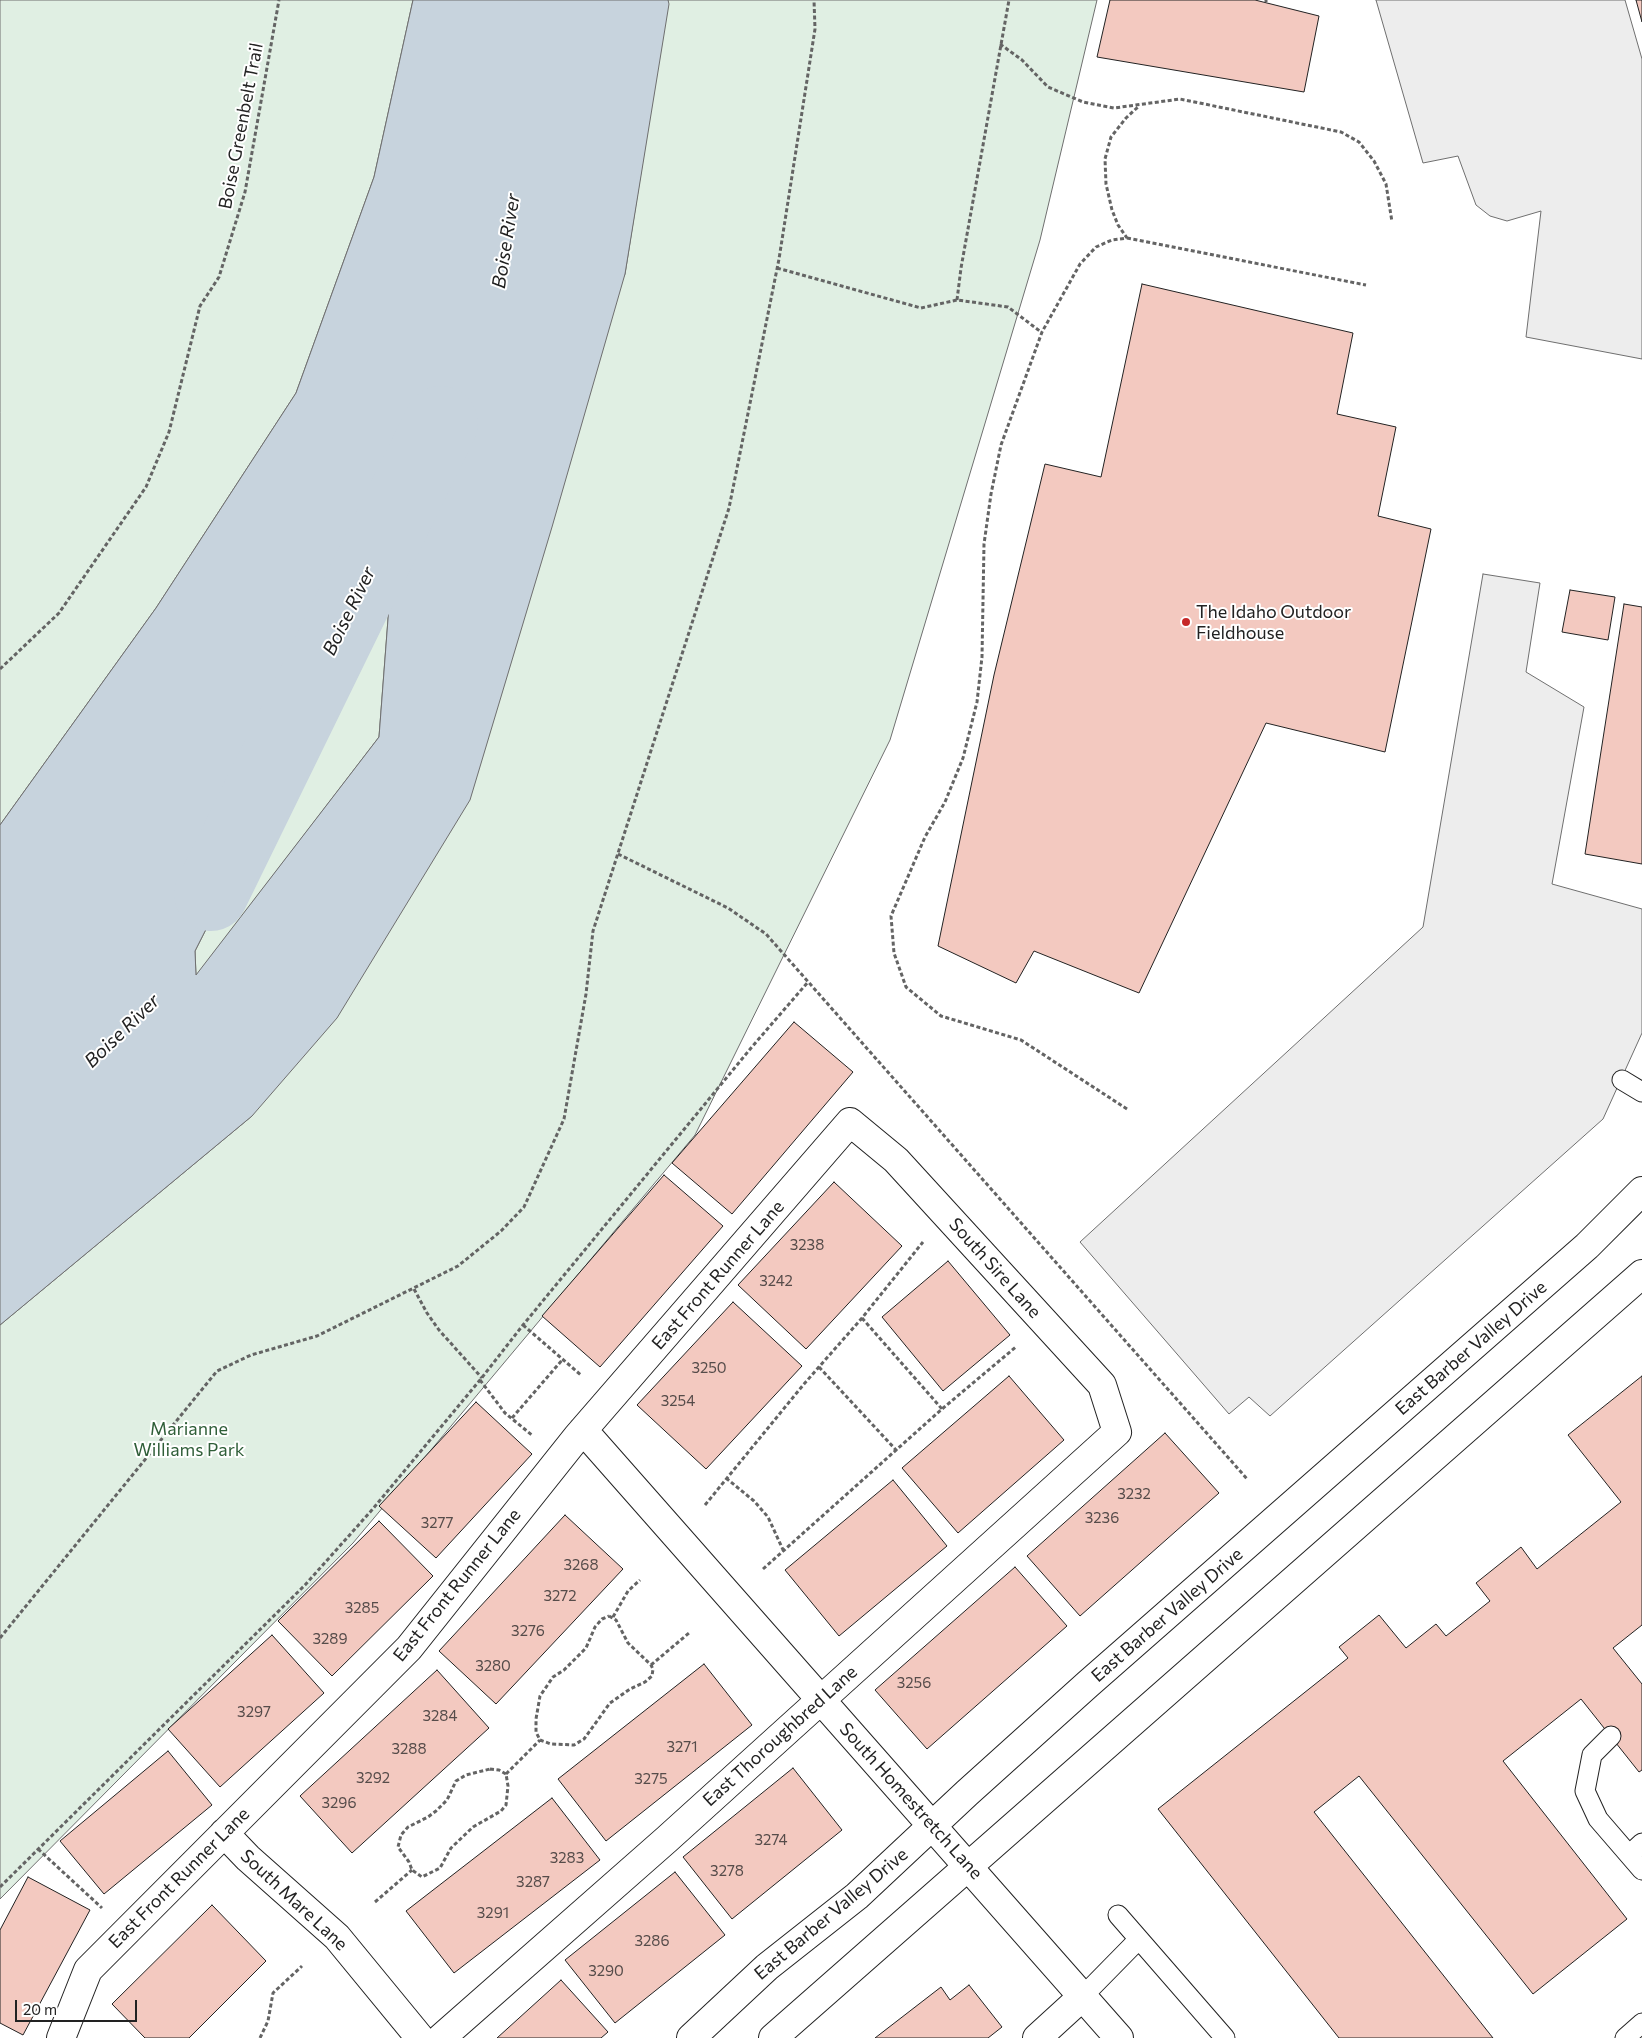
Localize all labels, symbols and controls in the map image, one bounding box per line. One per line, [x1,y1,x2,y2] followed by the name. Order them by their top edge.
[214,41,268,211] street label: Boise Greenbelt Trail
[487,192,525,290] water label: Boise River
[318,563,380,659] water label: Boise River
[1196,601,1351,644] place label: The Idaho Outdoor Fieldhouse
[1180,616,1192,628] marker: The Idaho Outdoor Fieldhouse
[80,990,164,1072] water label: Boise River
[647,1196,789,1354] street label: East Front Runner Lane
[944,1214,1046,1322] street label: South Sire Lane
[790,1236,824,1254] house number: 3238
[759,1272,793,1290] house number: 3242
[1391,1276,1551,1420] street label: East Barber Valley Drive
[691,1359,727,1377] house number: 3250
[661,1392,695,1410] house number: 3254
[133,1418,245,1460] park label: Marianne Williams Park
[1117,1485,1151,1503] house number: 3232
[389,1504,525,1666] street label: East Front Runner Lane
[1085,1509,1119,1527] house number: 3236
[421,1514,453,1532] house number: 3277
[1087,1543,1247,1687] street label: East Barber Valley Drive
[563,1556,599,1574] house number: 3268
[543,1587,577,1605] house number: 3272
[345,1599,379,1617] house number: 3285
[511,1622,545,1640] house number: 3276
[312,1630,348,1648] house number: 3289
[475,1657,511,1675] house number: 3280
[699,1661,861,1811] street label: East Thoroughbred Lane
[897,1674,931,1692] house number: 3256
[237,1703,271,1721] house number: 3297
[423,1707,457,1725] house number: 3284
[835,1718,987,1884] street label: South Homestretch Lane
[666,1738,698,1756] house number: 3271
[391,1740,427,1758] house number: 3288
[356,1769,390,1787] house number: 3292
[634,1770,668,1788] house number: 3275
[321,1794,357,1812] house number: 3296
[104,1803,254,1953] street label: East Front Runner Lane
[755,1831,787,1849] house number: 3274
[750,1844,912,1984] street label: East Barber Valley Drive
[236,1845,352,1955] street label: South Mare Lane
[550,1849,584,1867] house number: 3283
[710,1862,744,1880] house number: 3278
[516,1873,550,1891] house number: 3287
[477,1904,509,1922] house number: 3291
[634,1932,670,1950] house number: 3286
[588,1962,624,1980] house number: 3290
[18,1990,140,2022] scale bar
[23,2000,57,2018] text: 20 m

